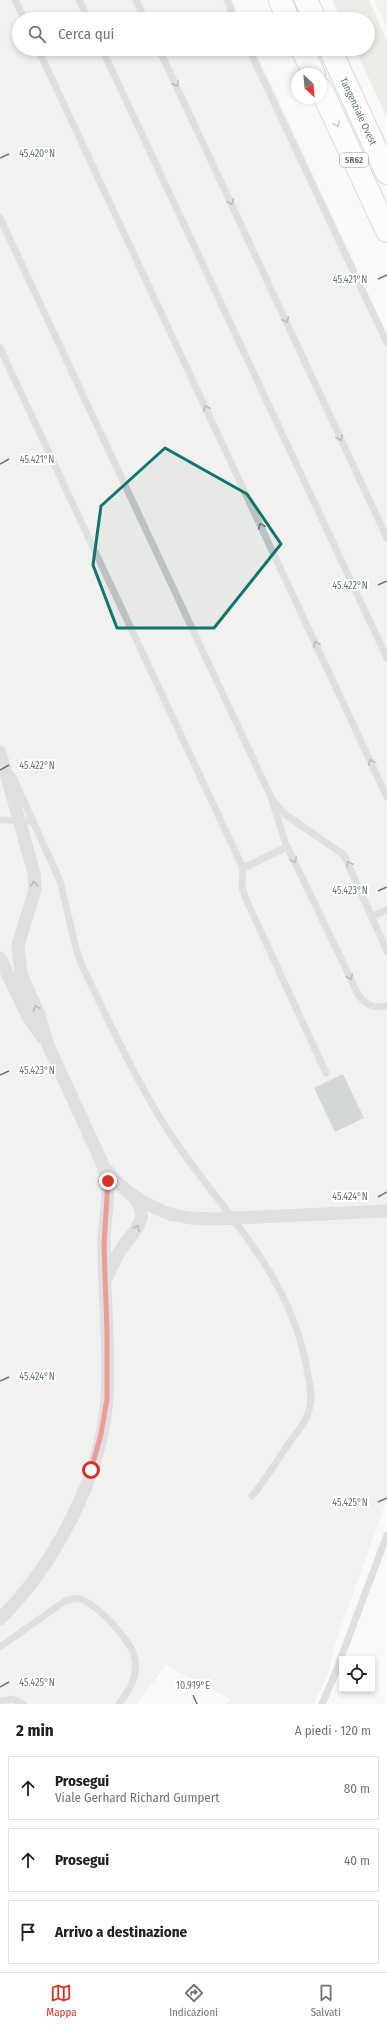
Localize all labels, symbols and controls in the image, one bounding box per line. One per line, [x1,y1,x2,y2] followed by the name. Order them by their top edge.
[12,12,375,56] search box
[26,23,48,45] icon: search
[58,25,114,43] text: Cerca qui
[291,68,327,104] north arrow
[337,76,379,148] street label: Tangenziale Ovest
[171,80,179,88] one-way arrow
[332,120,340,128] one-way arrow
[19,148,55,160] text: 45.420°N
[340,153,368,167] road number: SR62
[226,198,234,206] one-way arrow
[333,274,367,286] text: 45.421°N
[281,316,289,323] one-way arrow
[203,405,211,413] one-way arrow
[335,434,343,441] one-way arrow
[20,454,54,466] text: 45.421°N
[258,523,266,531] one-way arrow
[332,580,368,592] text: 45.422°N
[313,641,321,648] one-way arrow
[367,759,375,766] one-way arrow
[19,760,55,772] text: 45.422°N
[289,856,296,864] one-way arrow
[346,861,354,869] one-way arrow
[30,881,39,887] one-way arrow
[332,885,368,897] text: 45.423°N
[345,973,353,981] one-way arrow
[33,1004,41,1012] one-way arrow
[19,1065,55,1077] text: 45.423°N
[99,1172,117,1190] route end
[332,1191,368,1203] text: 45.424°N
[132,1225,139,1232] one-way arrow
[19,1371,55,1383] text: 45.424°N
[82,1461,100,1479] route start
[332,1497,368,1509] text: 45.425°N
[339,1656,375,1692] map controls
[339,1656,375,1692] button: locate
[19,1677,55,1689] text: 45.425°N
[176,1680,210,1692] text: 10.919°E
[16,1720,54,1741] text: 2 min
[295,1723,371,1738] text: A piedi · 120 m
[55,1772,109,1790] text: Prosegui
[17,1777,39,1799] icon: ahead
[344,1781,370,1796] text: 80 m
[55,1790,220,1805] text: Viale Gerhard Richard Gumpert
[17,1849,39,1871] icon: ahead
[55,1851,109,1869] text: Prosegui
[344,1853,370,1868] text: 40 m
[17,1921,39,1943] icon: arrive
[55,1923,187,1941] text: Arrivo a destinazione
[46,1982,77,2019] tab: Mappa
[169,1982,218,2019] tab: Indicazioni
[311,1982,341,2019] tab: Salvati

